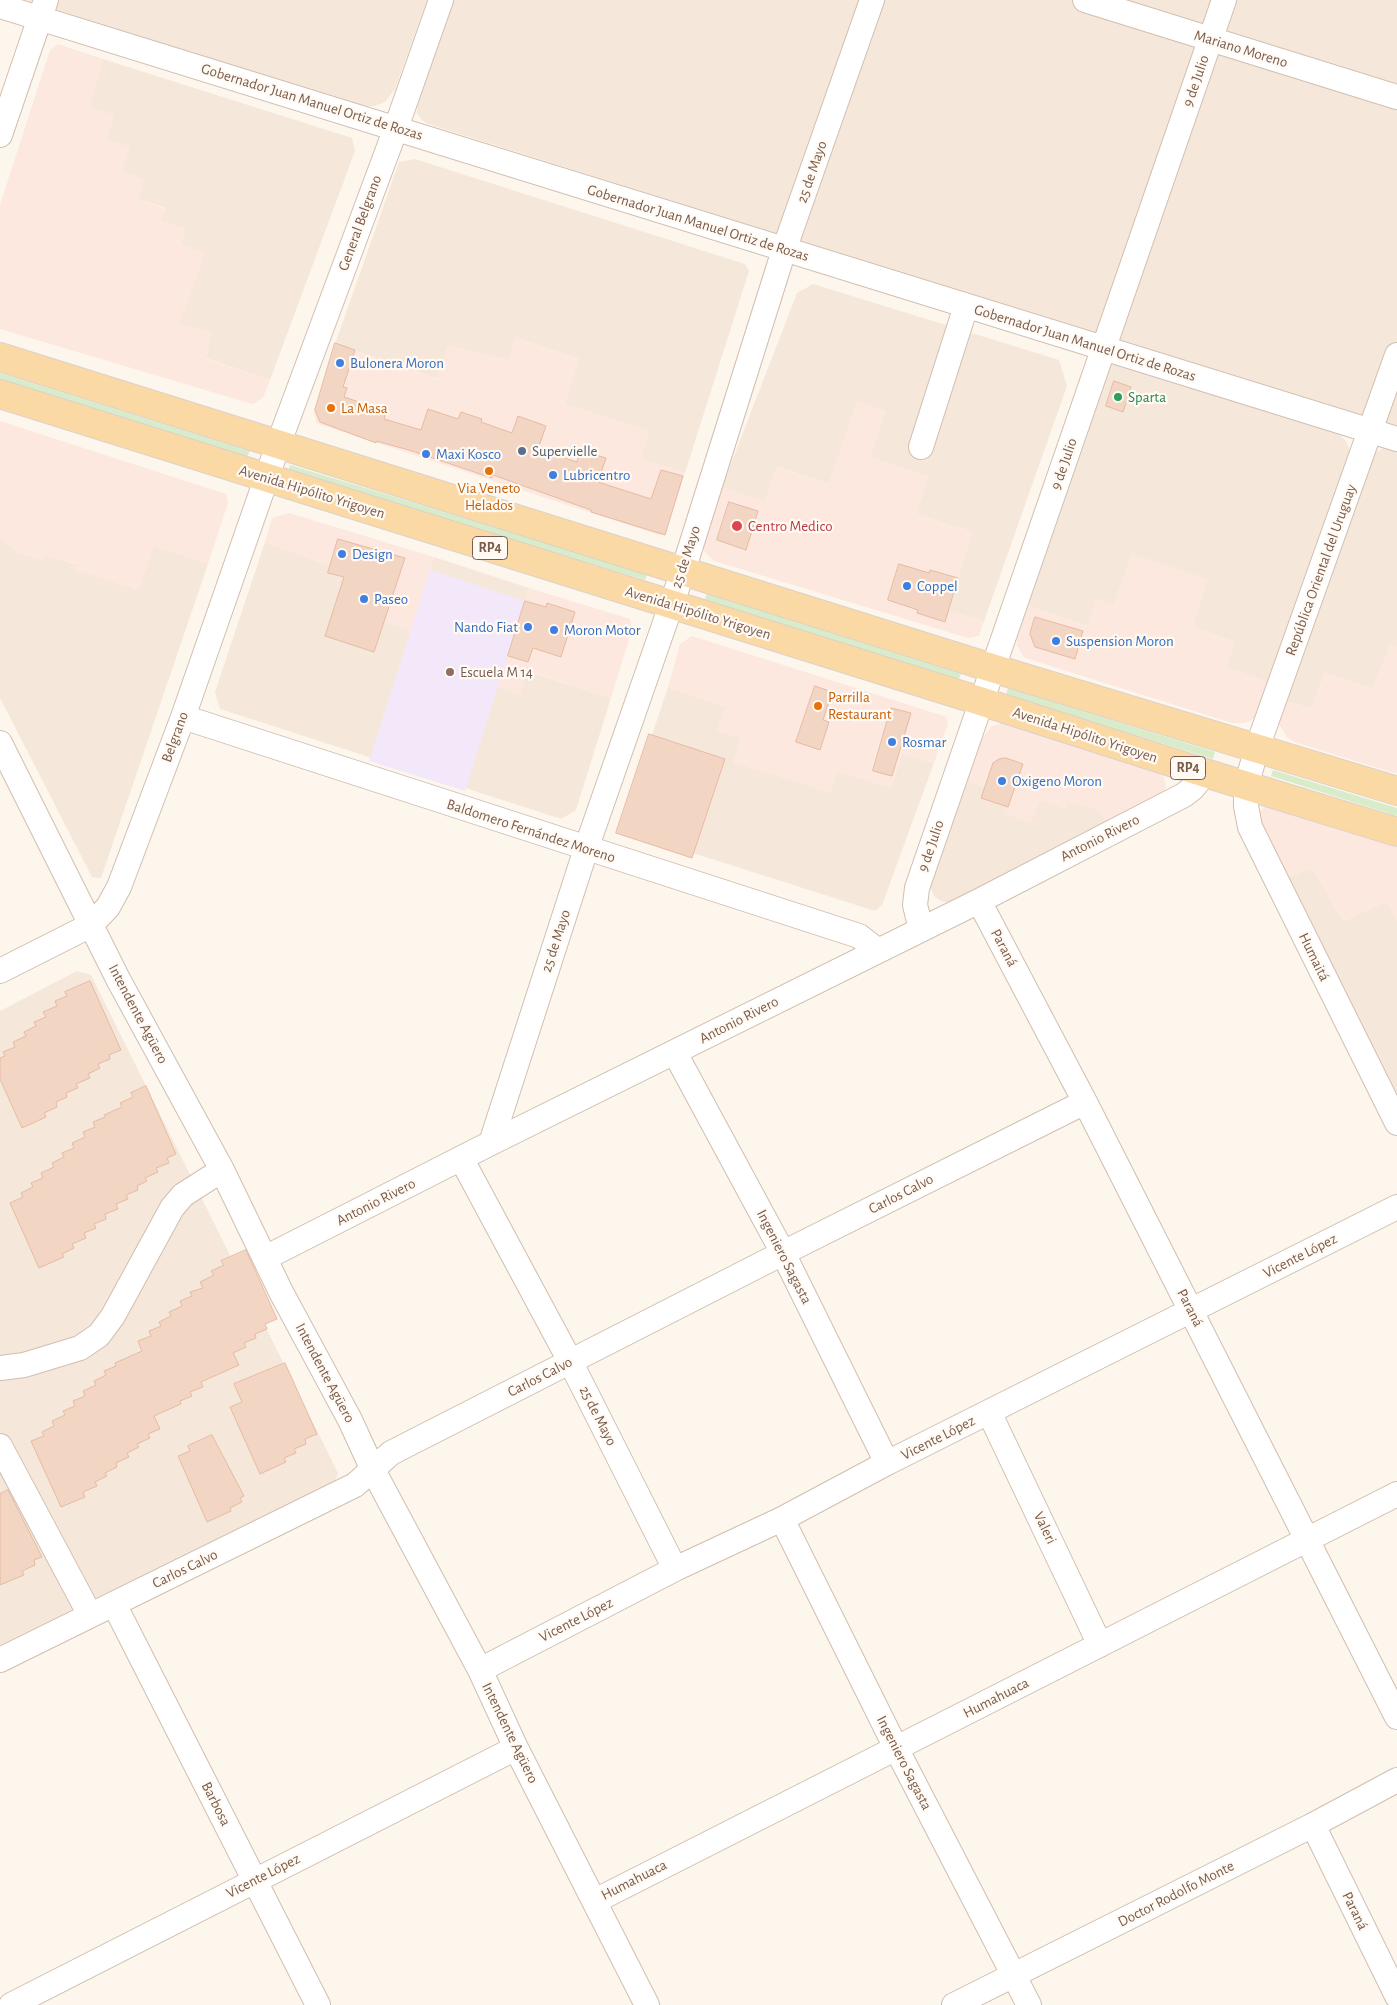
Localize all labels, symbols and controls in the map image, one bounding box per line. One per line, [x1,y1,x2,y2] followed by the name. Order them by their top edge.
[1192,26,1290,72] street label: Mariano Moreno
[1179,53,1213,109] street label: 9 de Julio
[199,60,425,144] street label: Gobernador Juan Manuel Ortiz de Rozas
[793,138,831,206] street label: 25 de Mayo
[334,173,386,273] street label: General Belgrano
[585,181,811,265] street label: Gobernador Juan Manuel Ortiz de Rozas
[972,301,1198,385] street label: Gobernador Juan Manuel Ortiz de Rozas
[350,354,444,372] place label: Bulonera Moron
[334,357,346,369] marker: Bulonera Moron
[1128,388,1166,406] place label: Sparta
[1112,391,1124,403] marker: Sparta
[341,399,388,417] place label: La Masa
[325,402,337,414] marker: La Masa
[1047,436,1081,492] street label: 9 de Julio
[532,442,598,460] place label: Supervielle
[436,445,501,463] place label: Maxi Kosco
[516,445,528,457] marker: Supervielle
[420,448,432,460] marker: Maxi Kosco
[237,461,387,523] street label: Avenida Hipólito Yrigoyen
[483,465,495,477] marker: Via Veneto Helados
[563,466,630,484] place label: Lubricentro
[547,469,559,481] marker: Lubricentro
[458,479,520,514] place label: Via Veneto Helados
[1282,482,1360,658] street label: República Oriental del Uruguay
[748,517,833,535] place label: Centro Medico
[730,519,744,533] marker: Centro Medico
[667,523,705,591] street label: 25 de Mayo
[472,536,508,560] road number: RP4
[352,545,393,563] place label: Design
[336,548,348,560] marker: Design
[917,577,958,595] place label: Coppel
[901,580,913,592] marker: Coppel
[623,582,773,644] street label: Avenida Hipólito Yrigoyen
[374,590,408,608] place label: Paseo
[358,593,370,605] marker: Paseo
[454,618,518,636] place label: Nando Fiat
[522,621,534,633] marker: Nando Fiat
[564,621,641,639] place label: Moron Motor
[548,624,560,636] marker: Moron Motor
[1066,632,1174,650] place label: Suspension Moron
[1050,635,1062,647] marker: Suspension Moron
[460,663,533,681] place label: Escuela M 14
[444,666,456,678] marker: Escuela M 14
[828,688,891,723] place label: Parrilla Restaurant
[812,700,824,712] marker: Parrilla Restaurant
[1010,703,1160,767] street label: Avenida Hipólito Yrigoyen
[158,709,192,765] street label: Belgrano
[902,733,946,751] place label: Rosmar
[886,736,898,748] marker: Rosmar
[1170,756,1206,780] road number: RP4
[1012,772,1102,790] place label: Oxigeno Moron
[996,775,1008,787] marker: Oxigeno Moron
[444,795,618,867] street label: Baldomero Fernández Moreno
[1057,810,1143,866] street label: Antonio Rivero
[914,818,948,874] street label: 9 de Julio
[537,907,575,975] street label: 25 de Mayo
[987,926,1021,970] street label: Paraná
[1295,930,1333,984] street label: Humaitá
[104,961,172,1067] street label: Intendente Agüero
[696,992,782,1048] street label: Antonio Rivero
[866,1170,936,1218] street label: Carlos Calvo
[333,1174,419,1230] street label: Antonio Rivero
[752,1207,816,1307] street label: Ingeniero Sagasta
[1260,1230,1340,1282] street label: Vicente López
[1173,1286,1207,1330] street label: Paraná
[291,1320,359,1426] street label: Intendente Agüero
[505,1353,575,1401] street label: Carlos Calvo
[575,1383,621,1449] street label: 25 de Mayo
[898,1412,978,1464] street label: Vicente López
[1030,1509,1060,1547] street label: Valeri
[149,1545,221,1593] street label: Carlos Calvo
[536,1594,616,1646] street label: Vicente López
[960,1674,1032,1722] street label: Humahuaca
[478,1680,542,1786] street label: Intendente Agüero
[872,1713,936,1813] street label: Ingeniero Sagasta
[197,1779,235,1829] street label: Barbosa
[223,1850,303,1902] street label: Vicente López
[598,1856,670,1904] street label: Humahuaca
[1115,1857,1237,1931] street label: Doctor Rodolfo Monte
[1338,1889,1372,1933] street label: Paraná

